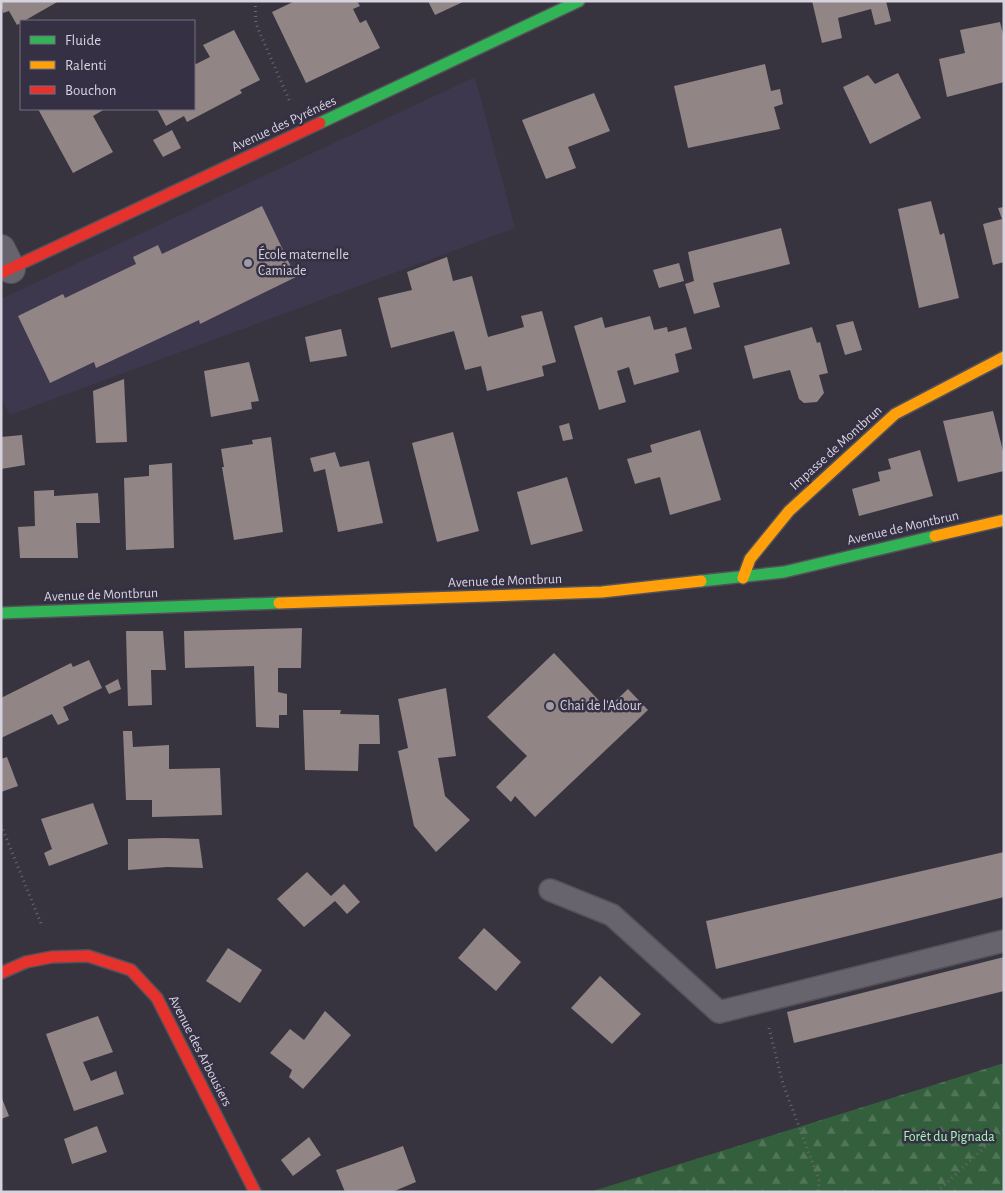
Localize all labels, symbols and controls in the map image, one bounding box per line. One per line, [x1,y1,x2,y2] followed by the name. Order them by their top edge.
[20,20,195,110] legend
[65,33,101,48] text: Fluide
[65,58,107,73] text: Ralenti
[65,83,116,98] text: Bouchon
[229,94,339,154] street label: Avenue des Pyrénées
[258,245,349,278] place label: École maternelle Camiade
[242,257,254,269] marker: École maternelle Camiade
[787,403,885,493] street label: Impasse de Montbrun
[846,508,960,548] street label: Avenue de Montbrun
[448,572,562,590] street label: Avenue de Montbrun
[44,586,158,604] street label: Avenue de Montbrun
[560,699,642,713] place label: Chai de l'Adour
[544,700,556,712] marker: Chai de l'Adour
[166,993,234,1109] street label: Avenue des Arbousiers
[903,1130,995,1144] park label: Forêt du Pignada

